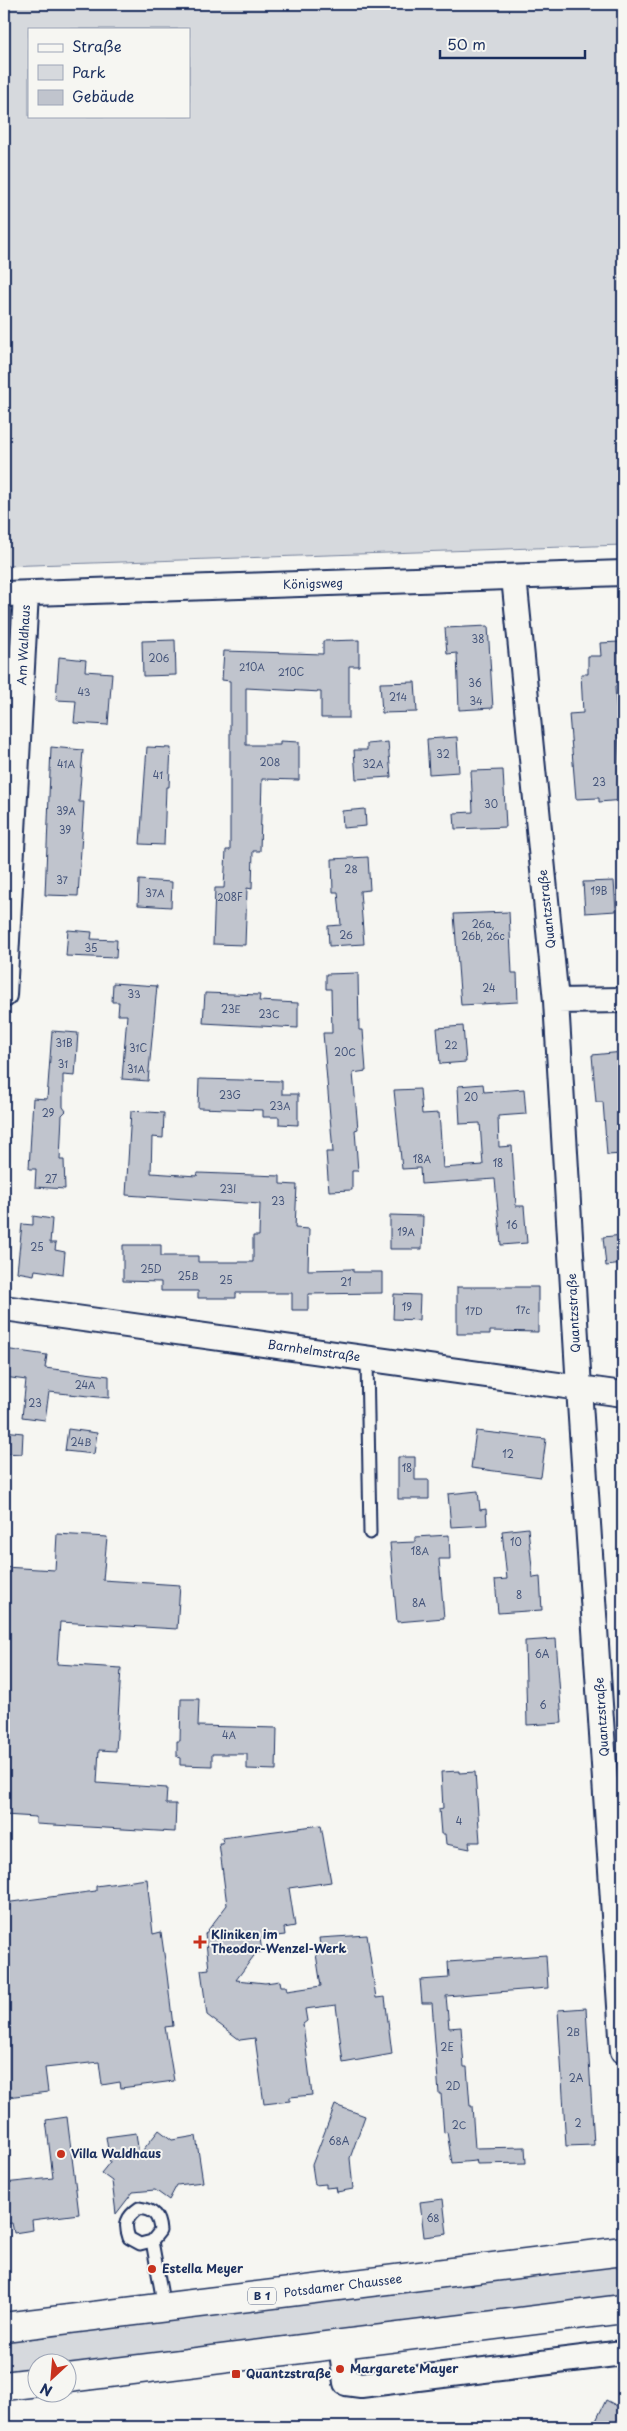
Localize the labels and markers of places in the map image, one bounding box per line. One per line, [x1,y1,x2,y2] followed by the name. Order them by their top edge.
[211,1925,347,1957] place label: Kliniken im Theodor-Wenzel-Werk
[193,1935,207,1949] marker: Kliniken im Theodor-Wenzel-Werk
[71,2144,161,2162] place label: Villa Waldhaus
[55,2148,67,2160] marker: Villa Waldhaus
[162,2259,244,2277] place label: Estella Meyer
[146,2263,158,2275] marker: Estella Meyer
[350,2359,459,2377] place label: Margarete Mayer
[334,2363,346,2375] marker: Margarete Mayer
[246,2364,332,2382] place label: Quantzstraße
[230,2368,242,2380] marker: Quantzstraße

